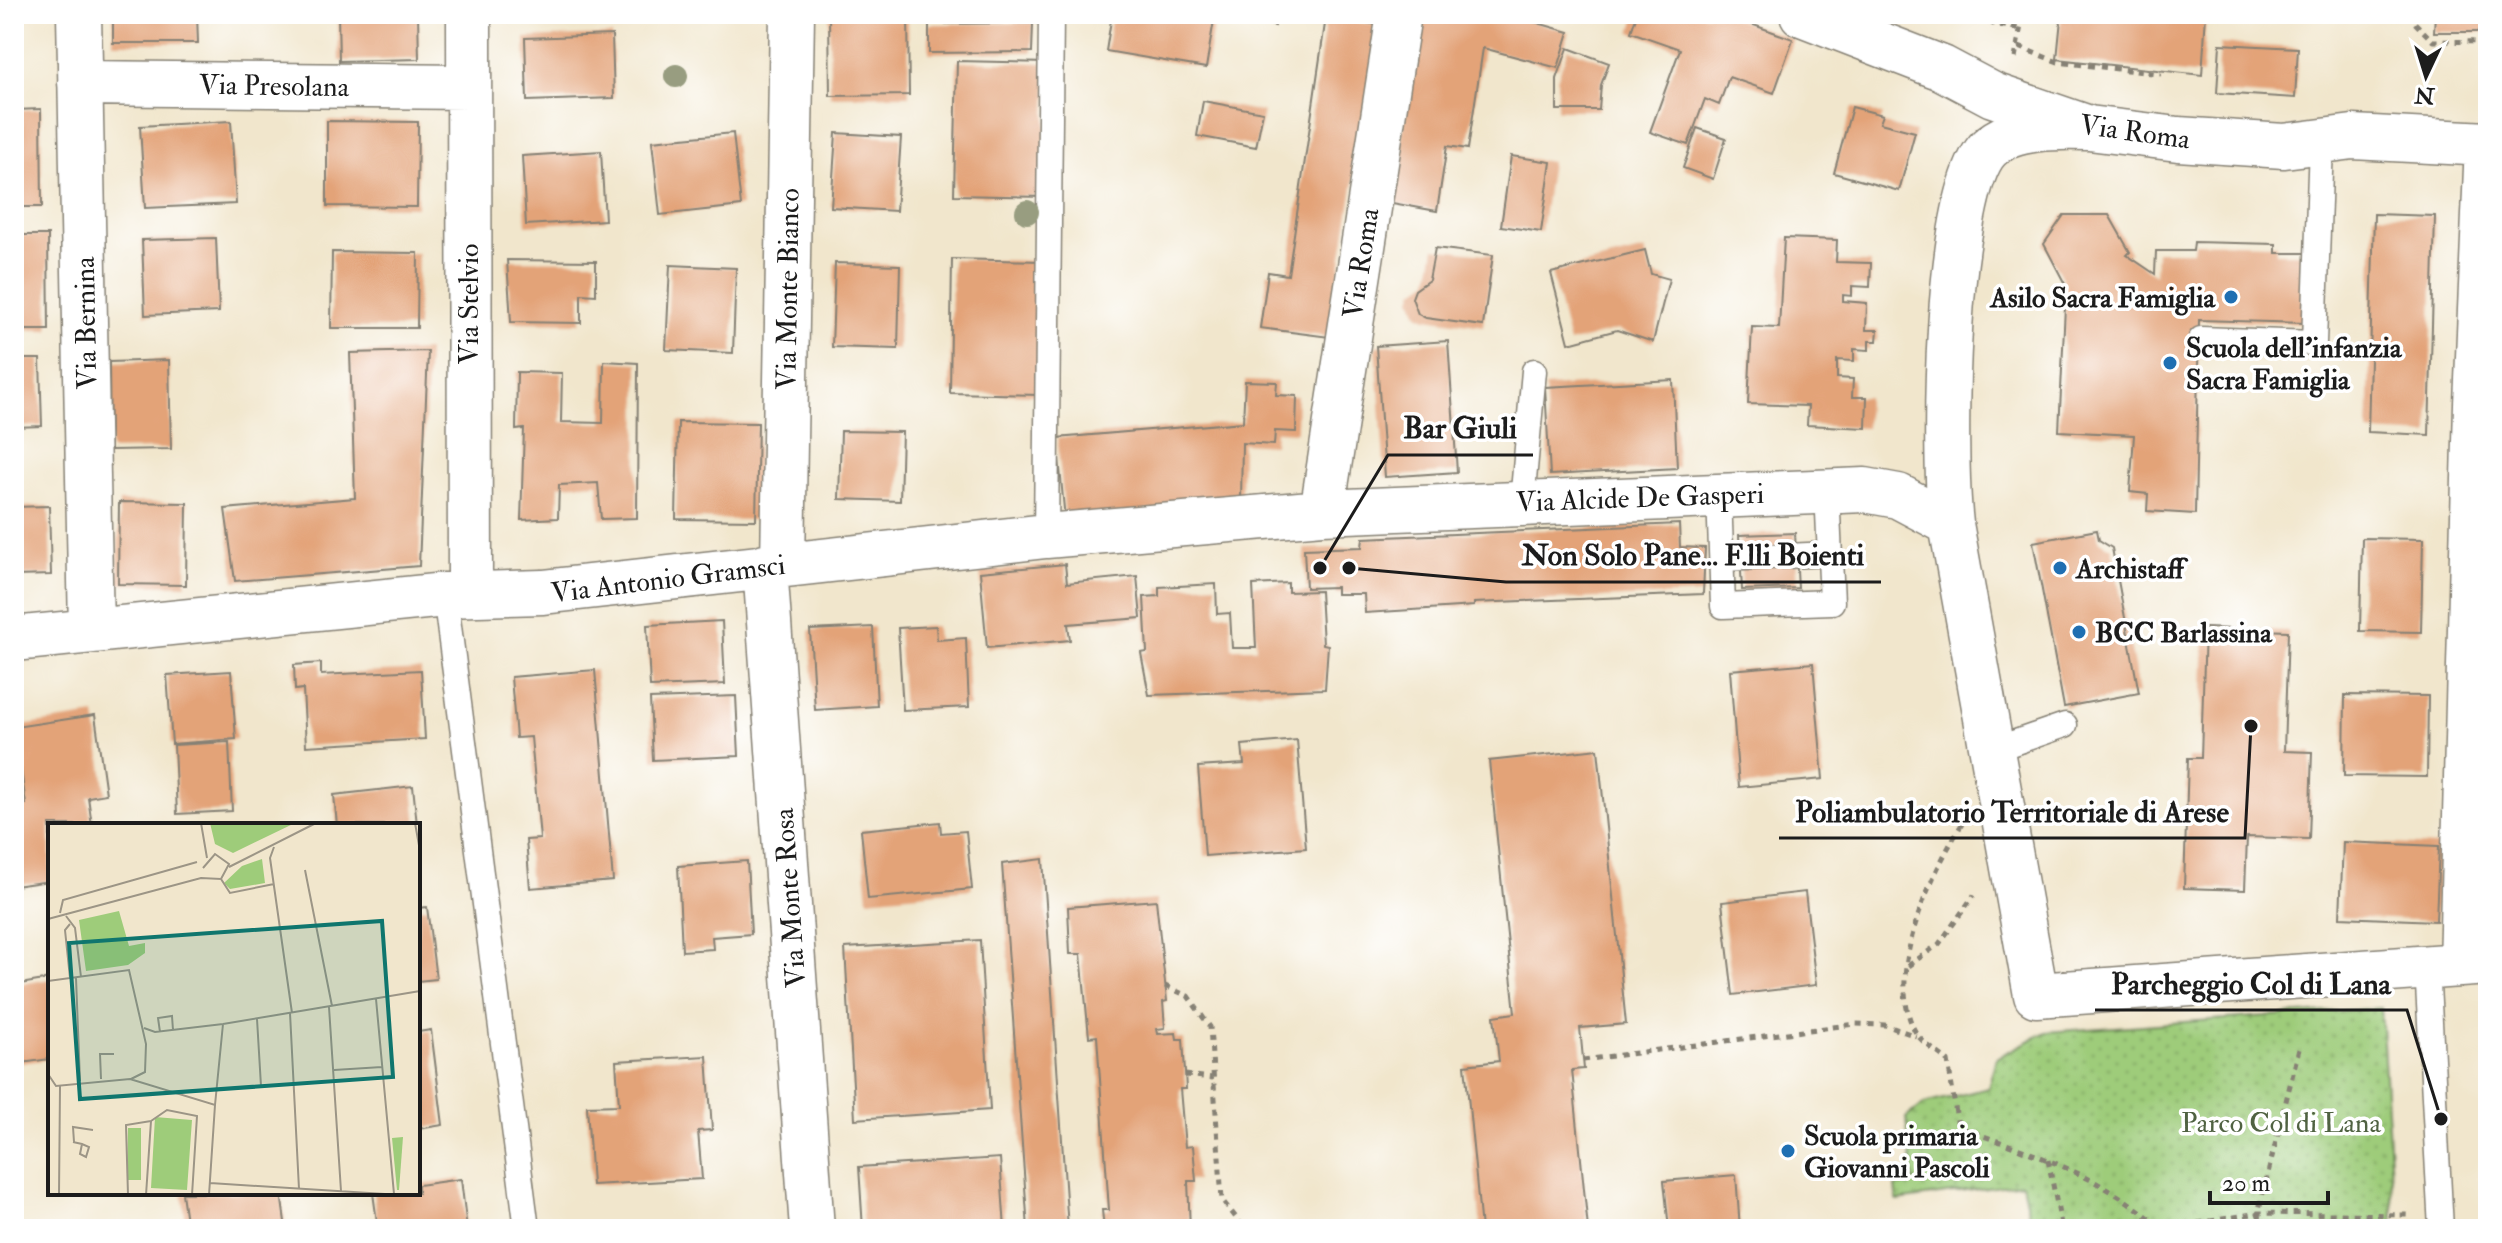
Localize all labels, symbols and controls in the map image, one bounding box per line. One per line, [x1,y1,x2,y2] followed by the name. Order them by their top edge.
[2386,36,2466,116] north arrow
[199,68,350,105] street label: Via Presolana
[2414,80,2436,110] text: N
[2077,107,2193,158] street label: Via Roma
[769,188,808,390] street label: Via Monte Bianco
[1336,205,1388,321] street label: Via Roma
[452,244,487,364] street label: Via Stelvio
[68,256,105,390] street label: Via Bernina
[1989,281,2216,316] place label: Asilo Sacra Famiglia
[2222,288,2240,306] marker: Asilo Sacra Famiglia
[2186,331,2403,398] place label: Scuola dell'infanzia Sacra Famiglia
[2161,354,2179,372] marker: Scuola dell'infanzia Sacra Famiglia
[1388,401,1533,455] callout: Bar Giuli
[1403,410,1517,447] text: Bar Giuli
[1515,477,1765,520] street label: Via Alcide De Gasperi
[1506,528,1881,582] callout: Non Solo Pane... F.lli Boienti
[1521,537,1864,574] text: Non Solo Pane... F.lli Boienti
[549,548,787,611] street label: Via Antonio Gramsci
[2075,552,2189,587] place label: Archistaff
[2051,559,2069,577] marker: Archistaff
[2095,616,2273,651] place label: BCC Barlassina
[2070,623,2088,641] marker: BCC Barlassina
[1779,784,2245,838] callout: Poliambulatorio Territoriale di Arese
[1795,794,2229,831] text: Poliambulatorio Territoriale di Arese
[767,806,814,989] street label: Via Monte Rosa
[48,823,420,1195] inset map
[2095,956,2407,1010] callout: Parcheggio Col di Lana
[2111,966,2393,1003] text: Parcheggio Col di Lana
[2181,1106,2381,1141] park label: Parco Col di Lana
[1804,1119,1990,1186] place label: Scuola primaria Giovanni Pascoli
[1779,1142,1797,1160] marker: Scuola primaria Giovanni Pascoli
[2210,1155,2328,1205] scale bar
[2222,1168,2271,1199] text: 20 m

